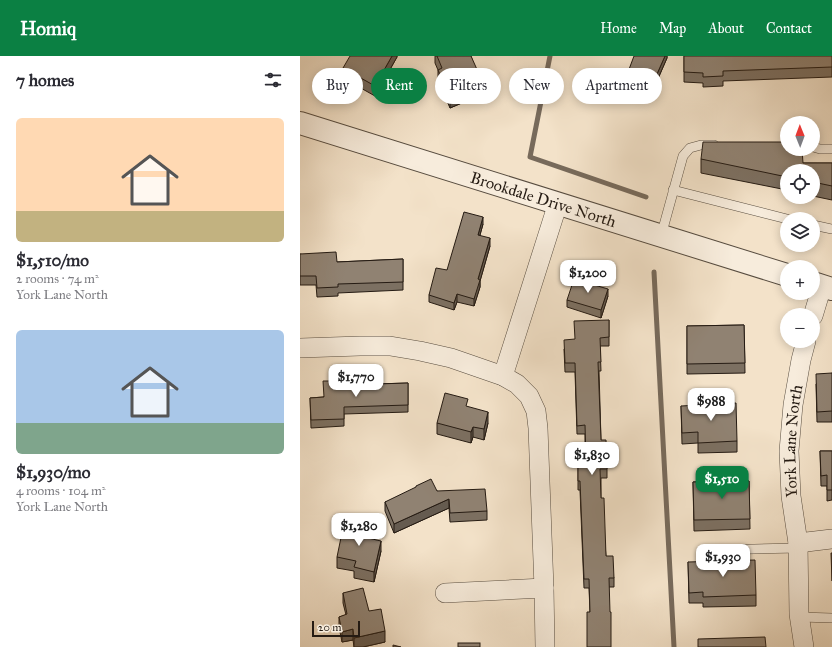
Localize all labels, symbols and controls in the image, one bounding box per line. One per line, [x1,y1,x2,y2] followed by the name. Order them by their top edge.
[20,17,76,40] text: Homiq
[600,20,637,37] text: Home
[659,20,686,37] text: Map
[708,20,744,37] text: About
[766,20,812,37] text: Contact
[312,68,363,104] chip: Buy
[371,68,427,104] chip: Rent
[435,68,501,104] chip: Filters
[509,68,564,104] chip: New
[572,68,662,104] chip: Apartment
[262,69,284,91] icon: filters
[16,70,74,91] text: 7 homes
[780,116,820,156] north arrow
[780,116,820,348] map controls
[114,144,186,216] icon: home
[780,164,820,204] button: locate
[468,168,619,231] street label: Brookdale Drive North
[780,212,820,252] button: layers
[16,250,89,271] text: $1,510/mo
[555,260,621,294] pin: $1,200
[780,260,820,300] button: +
[569,265,607,281] text: $1,200
[16,271,99,287] text: 2 rooms · 74 m²
[16,287,108,303] text: York Lane North
[780,308,820,348] button: −
[114,356,186,428] icon: home
[323,364,389,398] pin: $1,770
[338,369,375,385] text: $1,770
[780,383,806,498] street label: York Lane North
[687,388,735,422] pin: $988
[697,393,725,409] text: $988
[559,442,625,476] pin: $1,830
[574,447,610,463] text: $1,830
[16,462,91,483] text: $1,930/mo
[689,466,755,500] pin: $1,510
[705,471,739,487] text: $1,510
[16,483,106,499] text: 4 rooms · 104 m²
[16,499,108,515] text: York Lane North
[326,513,392,547] pin: $1,280
[340,518,378,534] text: $1,280
[690,544,756,578] pin: $1,930
[705,549,741,565] text: $1,930
[312,619,360,638] scale bar
[318,621,341,634] text: 20 m

